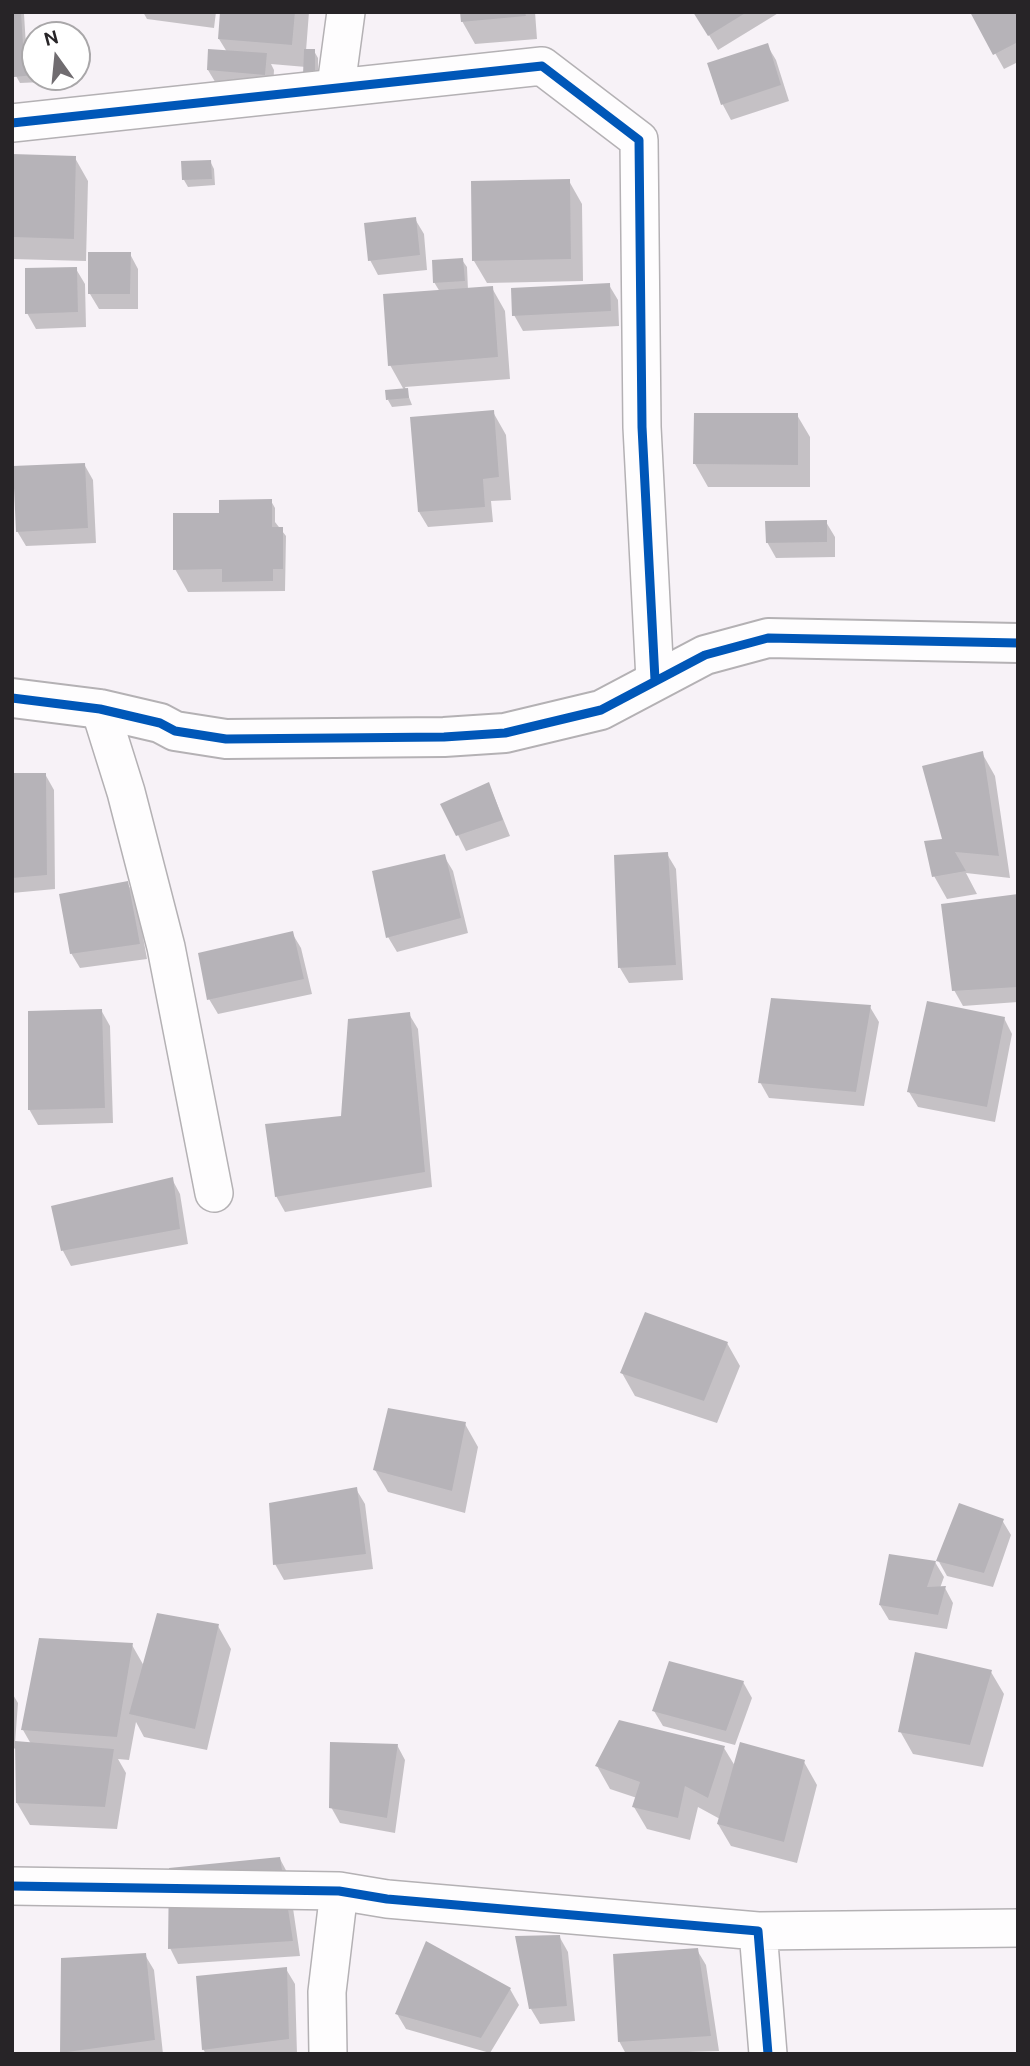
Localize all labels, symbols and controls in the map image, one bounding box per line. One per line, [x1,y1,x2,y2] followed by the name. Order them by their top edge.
[21,21,91,91] north arrow
[41,25,61,50] text: N

